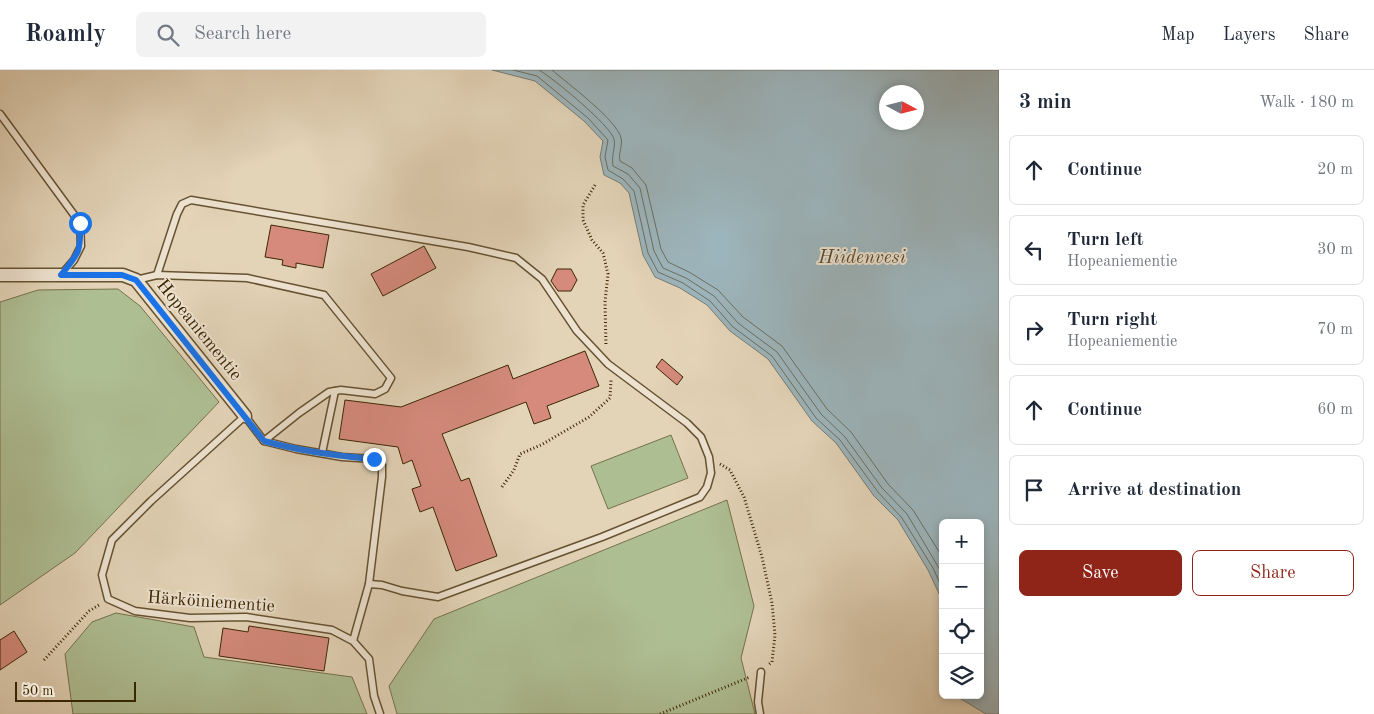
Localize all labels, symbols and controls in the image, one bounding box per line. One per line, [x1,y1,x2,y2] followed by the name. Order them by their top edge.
[136,12,486,57] search box
[154,21,182,49] icon: search
[25,23,106,47] text: Roamly
[194,25,291,44] text: Search here
[1161,26,1195,44] text: Map
[1223,26,1275,44] text: Layers
[1303,26,1349,44] text: Share
[879,85,924,130] north arrow
[1019,92,1072,113] text: 3 min
[1259,95,1354,111] text: Walk · 180 m
[1020,156,1048,184] icon: ahead
[1067,161,1142,180] text: Continue
[1317,162,1353,178] text: 20 m
[69,212,92,235] route start
[1067,231,1144,250] text: Turn left
[1020,236,1048,264] icon: left
[1317,242,1353,258] text: 30 m
[817,249,906,268] water label: Hiidenvesi
[1067,254,1177,270] text: Hopeaniementie
[153,276,245,384] street label: Hopeaniementie
[1067,311,1157,330] text: Turn right
[1020,316,1048,344] icon: right
[1317,322,1353,338] text: 70 m
[1067,334,1177,350] text: Hopeaniementie
[1020,396,1048,424] icon: ahead
[1067,401,1142,420] text: Continue
[1317,402,1353,418] text: 60 m
[363,448,386,471] route end
[1020,476,1048,504] icon: arrive
[1067,481,1241,500] text: Arrive at destination
[939,519,984,699] map controls
[939,519,984,564] button: +
[1019,550,1182,596] button: Save
[1192,550,1354,596] button: Share
[939,564,984,609] button: −
[146,589,276,615] street label: Härköiniementie
[939,609,984,654] button: locate
[939,654,984,699] button: layers
[15,679,136,702] scale bar
[22,684,53,698] text: 50 m

